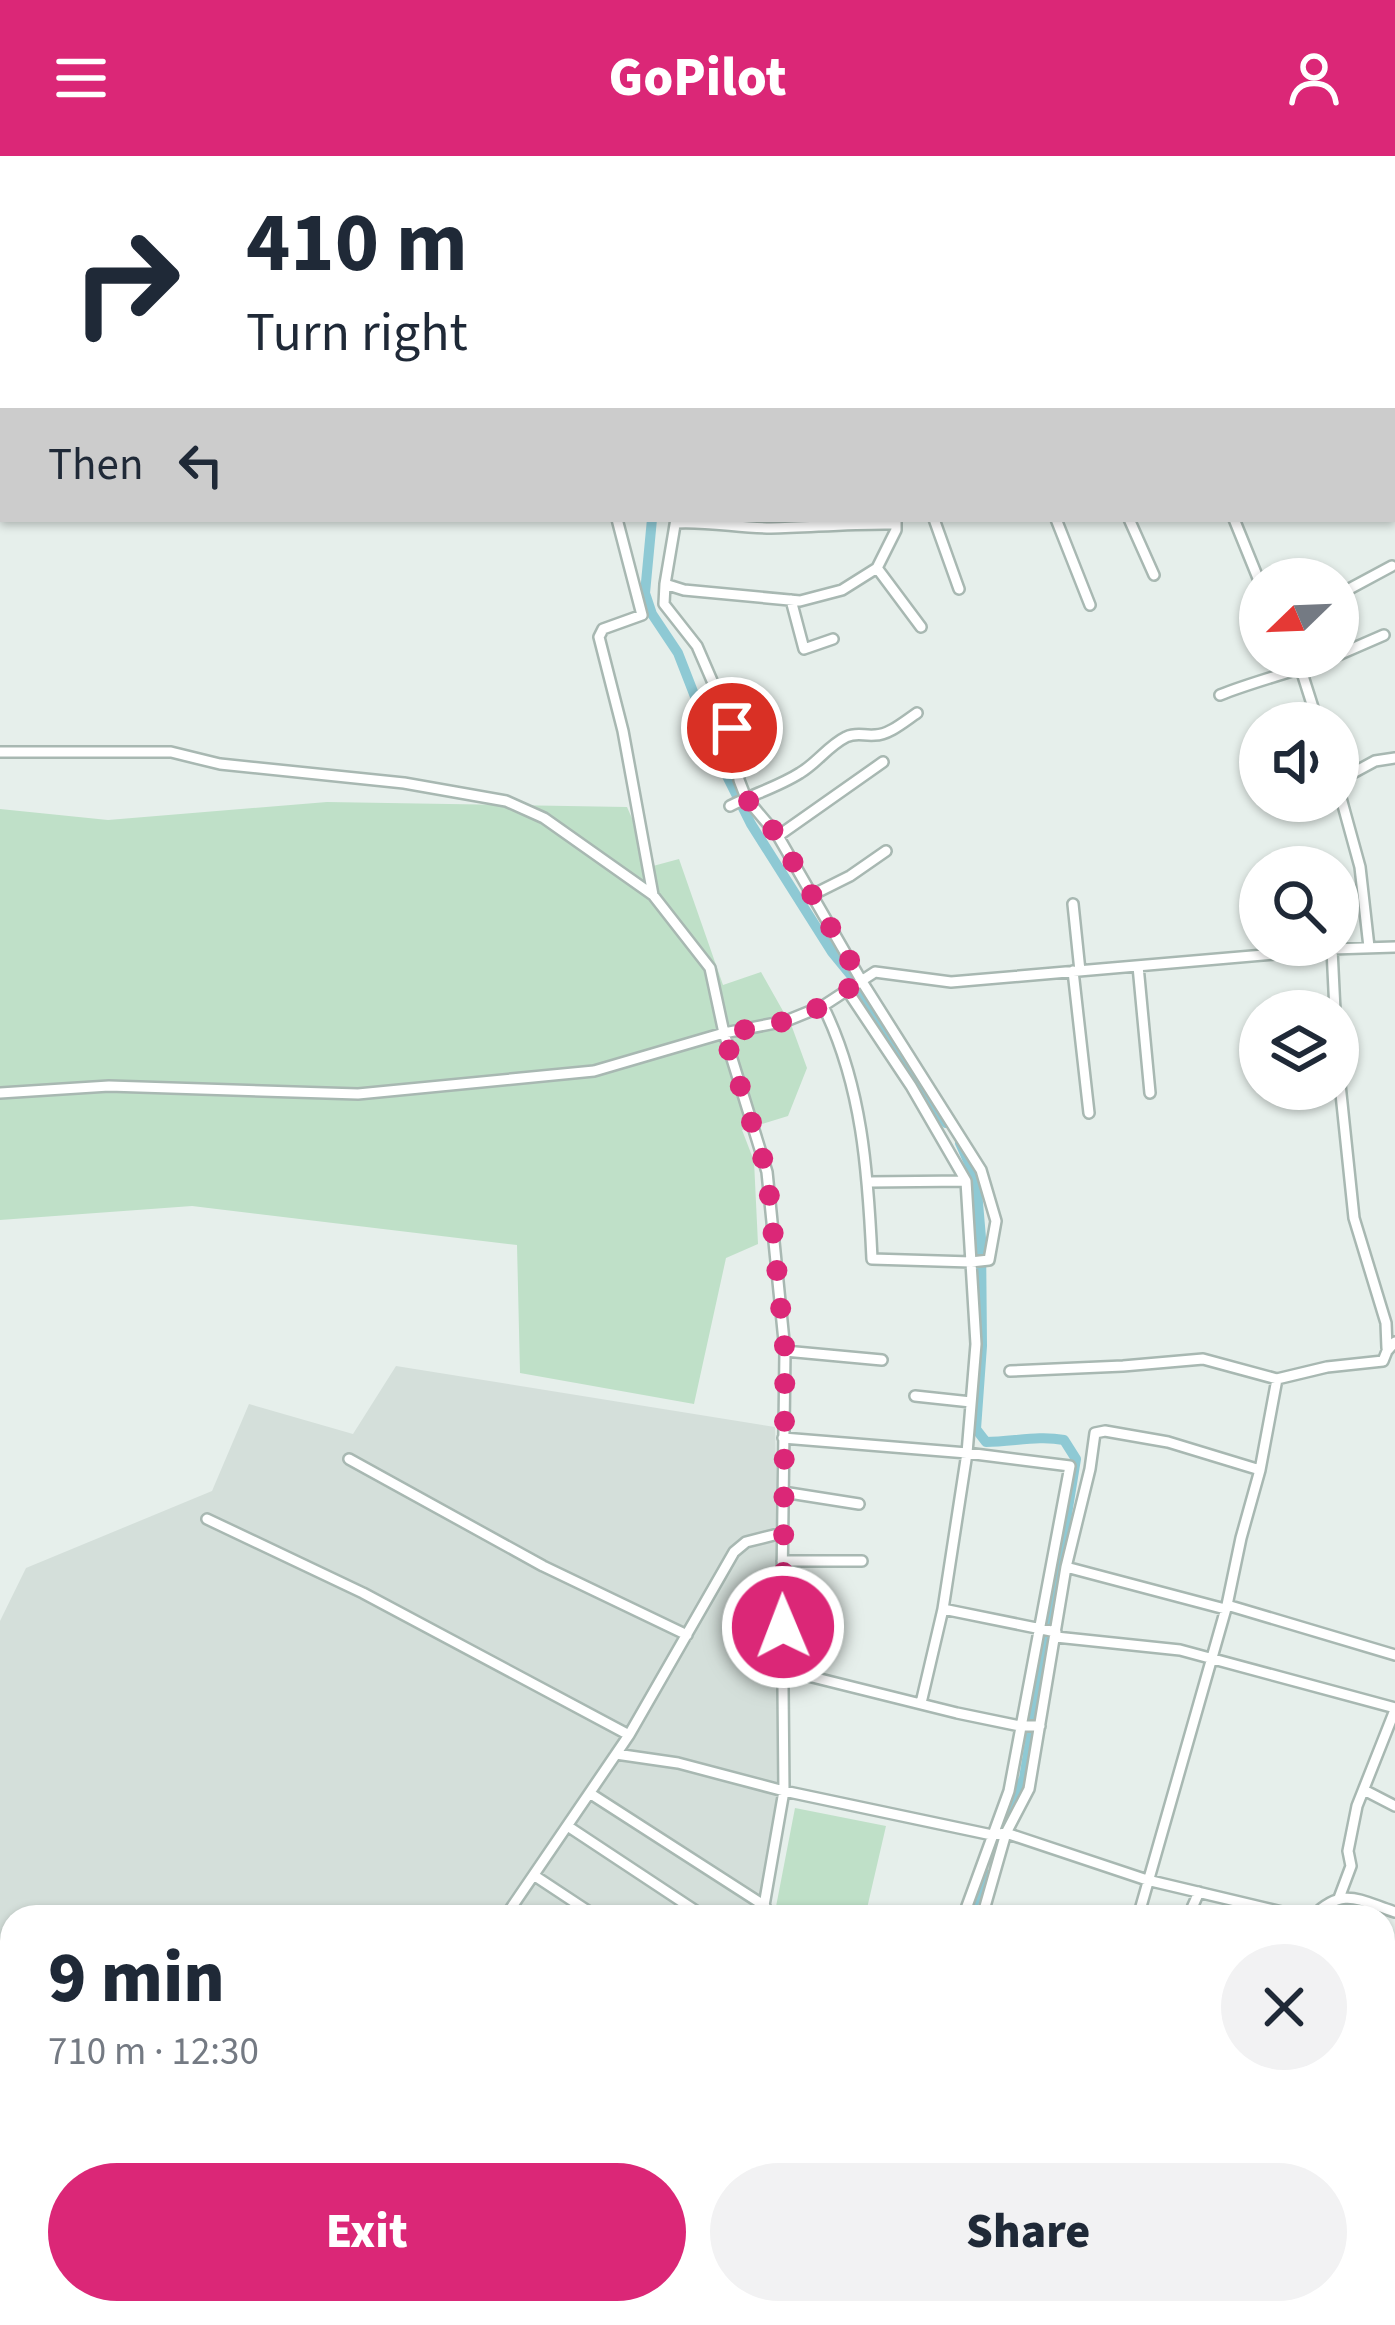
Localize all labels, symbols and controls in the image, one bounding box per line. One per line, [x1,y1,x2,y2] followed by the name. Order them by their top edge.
[608,40,787,117] text: GoPilot
[48,45,114,111] icon: menu
[1281,45,1347,111] icon: person
[246,184,468,304] text: 410 m
[48,204,204,360] icon: right
[246,295,468,372] text: Turn right
[168,432,234,498] icon: left
[48,433,144,497] text: Then
[1239,558,1359,678] north arrow
[1239,558,1359,1110] map controls
[681,677,783,779] pin
[699,695,765,761] icon: arrive
[1239,702,1359,822] button: sound
[1239,846,1359,966] button: search
[1239,990,1359,1110] button: layers
[720,1564,846,1690] position arrow
[48,1927,225,2030] text: 9 min
[1221,1944,1347,2070] button: close
[48,2024,259,2080] text: 710 m · 12:30
[48,2163,686,2301] button: Exit
[710,2163,1347,2301] button: Share

